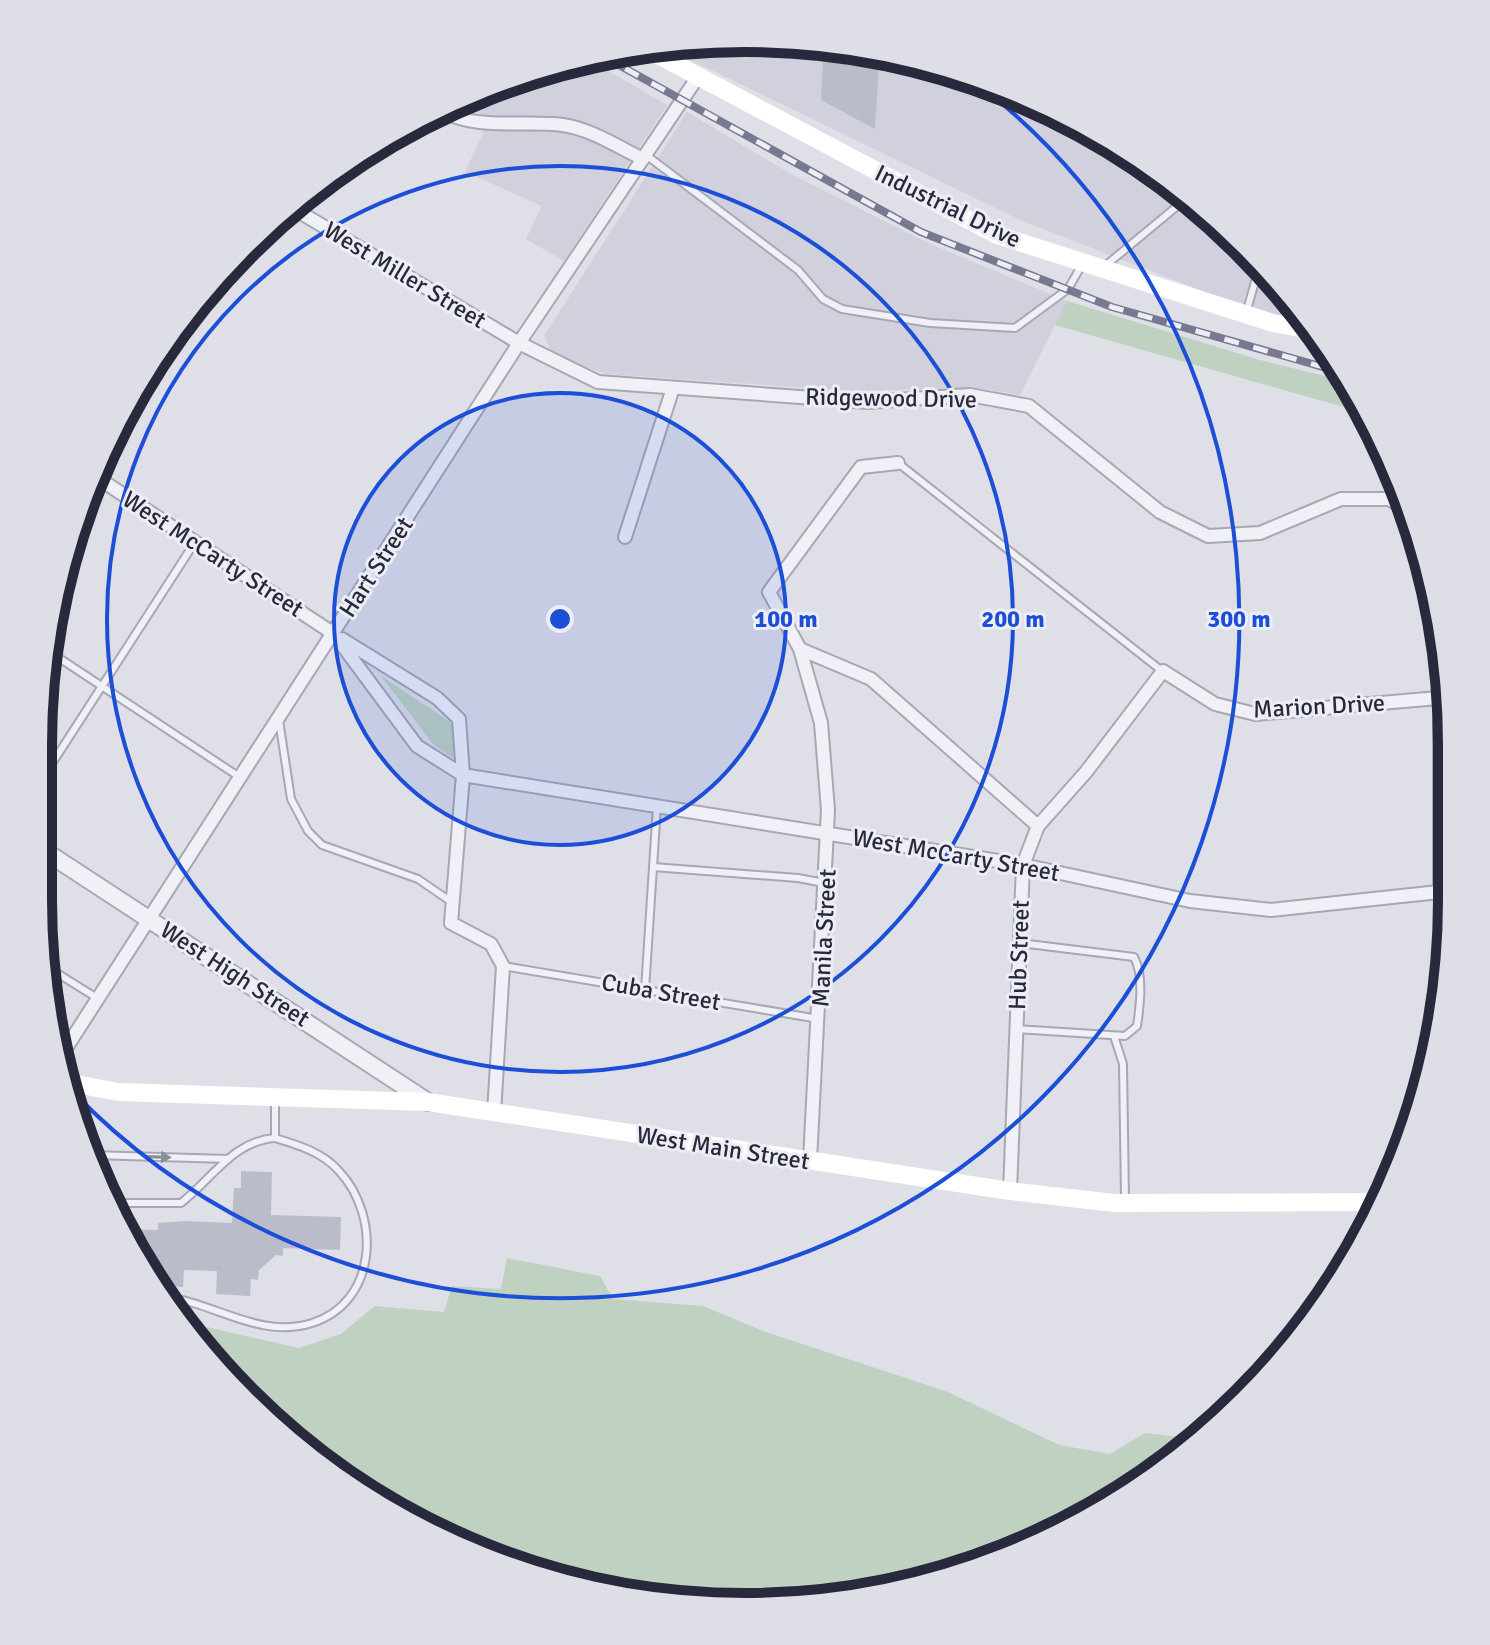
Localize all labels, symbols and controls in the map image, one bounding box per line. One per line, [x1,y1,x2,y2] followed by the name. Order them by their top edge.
[870,158,1026,254] street label: Industrial Drive
[319,215,491,335] street label: West Miller Street
[805,382,977,414] street label: Ridgewood Drive
[117,484,309,624] street label: West McCarty Street
[332,511,420,623] street label: Hart Street
[754,604,818,634] text: 100 m
[981,604,1045,634] text: 200 m
[1207,604,1271,634] text: 300 m
[546,605,574,633] centre of rings
[1252,688,1386,724] street label: Marion Drive
[850,822,1062,888] street label: West McCarty Street
[805,868,843,1008] street label: Manila Street
[1002,900,1036,1010] street label: Hub Street
[155,915,315,1033] street label: West High Street
[599,967,723,1017] street label: Cuba Street
[634,1120,812,1176] street label: West Main Street
[147,1150,172,1163] one-way arrow

